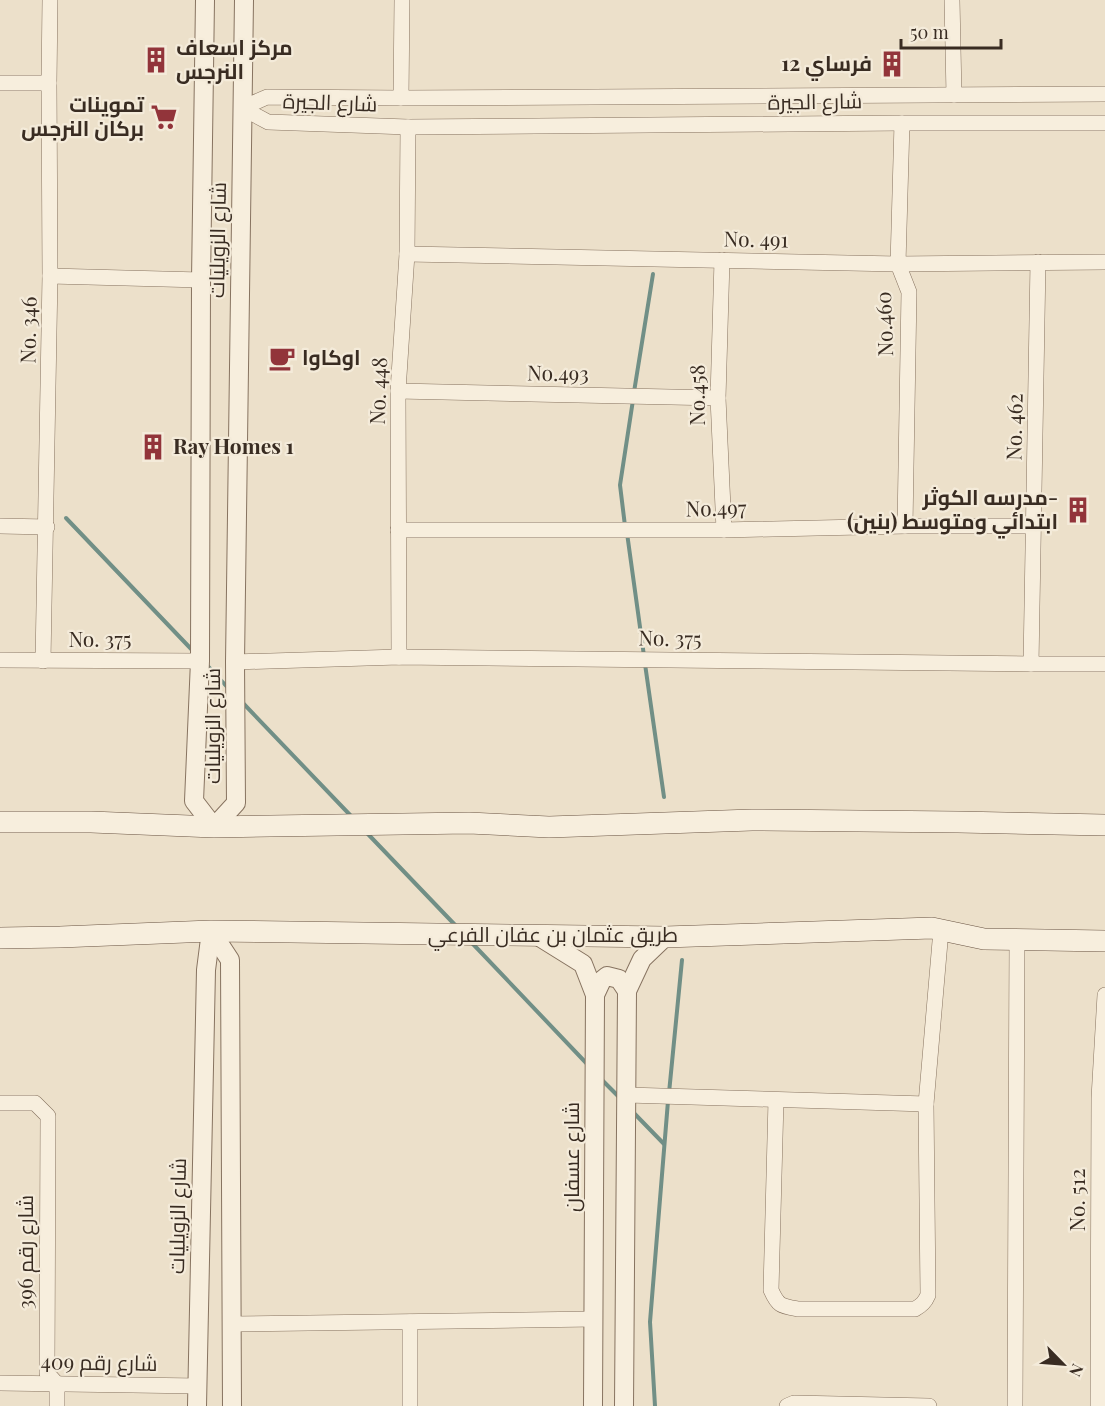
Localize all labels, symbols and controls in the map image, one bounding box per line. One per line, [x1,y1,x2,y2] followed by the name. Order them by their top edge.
[901,12,1002,50] scale bar
[910,20,949,44] text: 50 m
[176,32,293,84] place label: مركز اسعاف النرجس
[141,45,171,75] building icon: مركز اسعاف النرجس
[781,48,872,81] place label: فرساي 12
[877,49,907,79] building icon: فرساي 12
[282,85,378,119] street label: شارع الجيرة
[767,85,863,117] street label: شارع الجيرة
[21,89,145,141] place label: تموينات بركان النرجس
[149,102,179,132] supermarket icon: تموينات بركان النرجس
[201,182,233,298] street label: شارع الزويليات
[723,223,789,253] street label: No. 491
[868,291,898,357] street label: No.460
[12,296,42,364] street label: No. 346
[302,342,361,371] place label: اوكاوا
[267,343,297,373] cafe icon: اوكاوا
[362,357,392,425] street label: No. 448
[527,357,589,387] street label: No.493
[682,364,710,426] street label: No.458
[998,393,1028,461] street label: No. 462
[173,431,294,459] place label: Ray Homes 1
[138,432,168,462] building icon: Ray Homes 1
[847,482,1058,539] place label: مدرسه الكوثر- ابتدائي ومتوسط (بنين)
[685,492,747,522] street label: No.497
[1063,495,1093,525] building icon: مدرسه الكوثر- ابتدائي ومتوسط (بنين)
[638,622,702,652] street label: No. 375
[68,624,132,652] street label: No. 375
[197,668,227,784] street label: شارع الزويليات
[428,919,678,951] street label: طريق عثمان بن عفان الفرعي
[556,1102,586,1212] street label: شارع عسفان
[161,1158,193,1274] street label: شارع الزويليات
[1062,1168,1090,1232] street label: No. 512
[10,1195,40,1309] street label: شارع رقم 396
[1033,1334,1093,1394] north arrow
[40,1346,158,1378] street label: شارع رقم 409
[1065,1361,1089,1381] text: N

